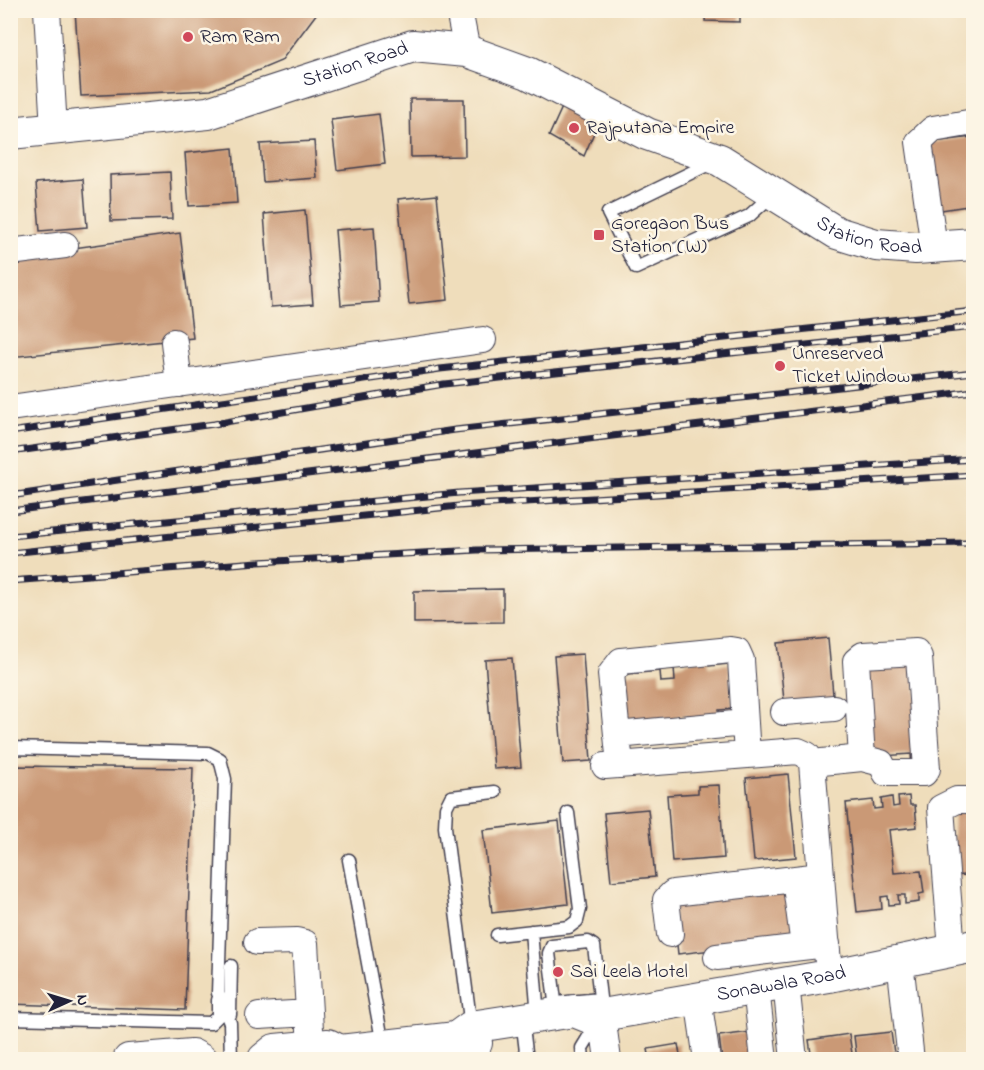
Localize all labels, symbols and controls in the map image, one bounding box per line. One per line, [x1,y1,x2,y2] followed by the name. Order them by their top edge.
[200,23,280,52] place label: Ram Ram
[181,30,195,44] marker: Ram Ram
[299,34,412,96] street label: Station Road
[586,114,735,143] place label: Rajputana Empire
[567,121,581,135] marker: Rajputana Empire
[810,209,923,263] street label: Station Road
[611,210,729,262] place label: Goregaon Bus Station (W)
[592,228,606,242] marker: Goregaon Bus Station (W)
[792,340,910,392] place label: Unreserved Ticket Window
[773,359,787,373] marker: Unreserved Ticket Window
[570,958,688,987] place label: Sai Leela Hotel
[714,958,848,1010] street label: Sonawala Road
[551,965,565,979] marker: Sai Leela Hotel
[39,971,99,1031] north arrow
[70,994,94,1007] text: N

